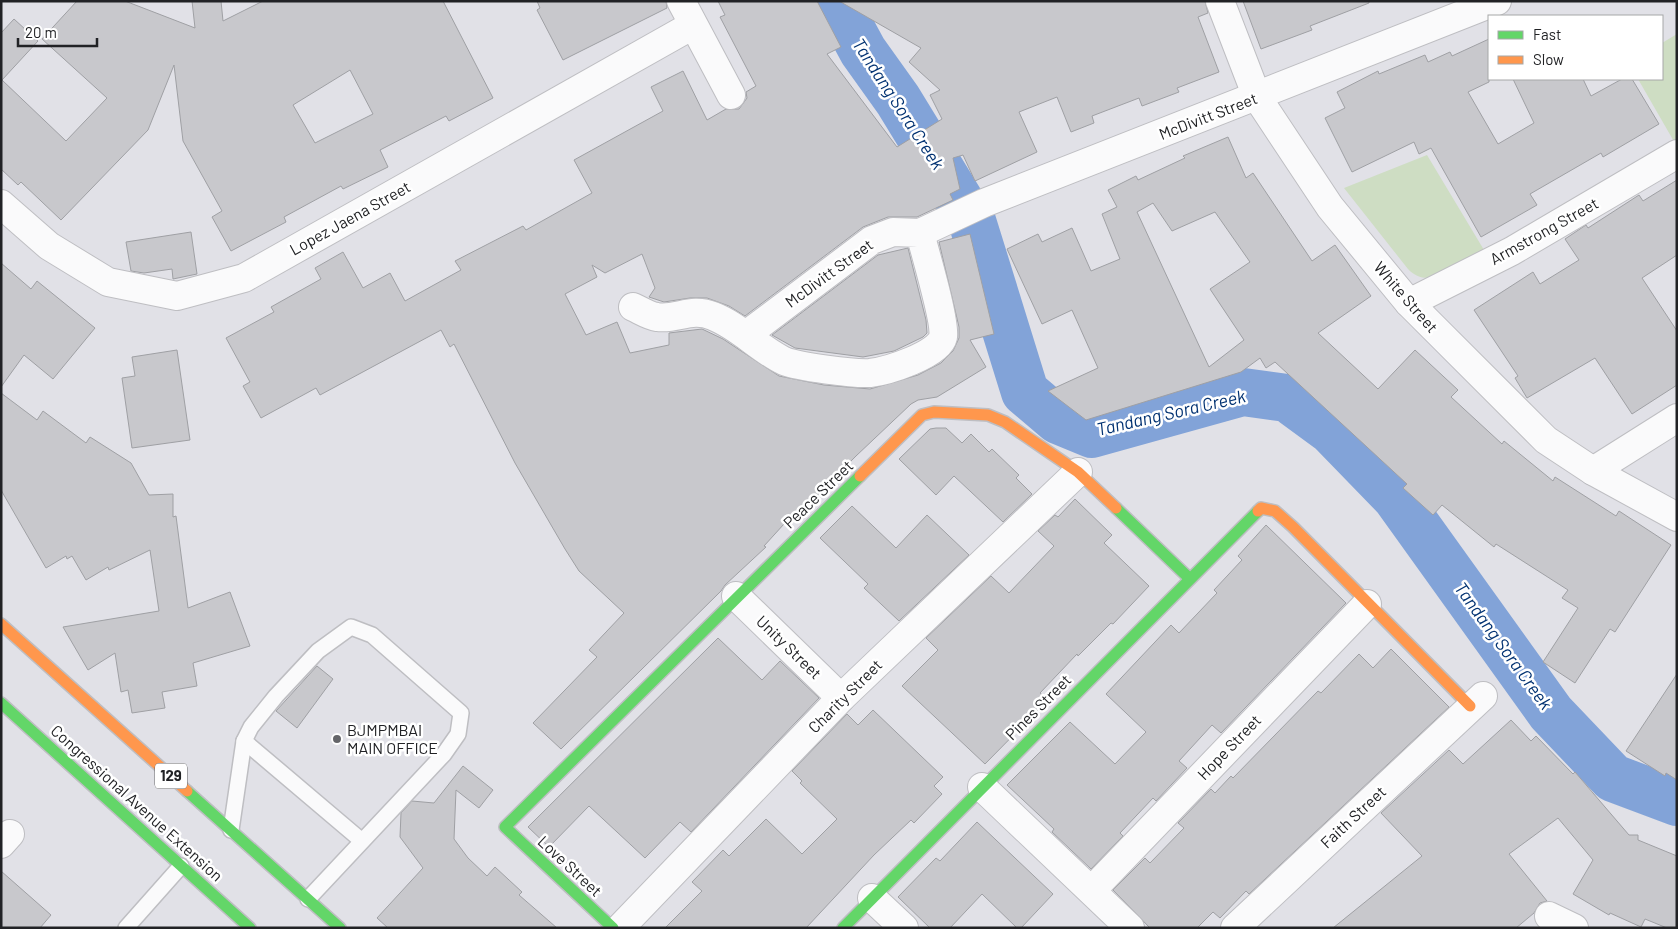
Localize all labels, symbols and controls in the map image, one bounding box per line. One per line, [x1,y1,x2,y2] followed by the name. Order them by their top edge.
[18,15,96,47] scale bar
[1488,15,1663,80] legend
[25,23,57,41] text: 20 m
[1533,25,1561,43] text: Fast
[848,34,950,173] water label: Tandang Sora Creek
[1533,50,1564,68] text: Slow
[1156,88,1260,143] street label: McDivitt Street
[286,177,413,259] street label: Lopez Jaena Street
[1486,193,1601,268] street label: Armstrong Street
[781,234,876,311] street label: McDivitt Street
[1370,257,1442,336] street label: White Street
[1094,384,1248,440] water label: Tandang Sora Creek
[779,456,856,532] street label: Peace Street
[1450,577,1558,714] water label: Tandang Sora Creek
[753,611,826,682] street label: Unity Street
[804,655,885,736] street label: Charity Street
[1001,670,1074,743] street label: Pines Street
[1193,710,1264,783] street label: Hope Street
[48,720,227,885] street label: Congressional Avenue Extension
[347,720,438,757] place label: BJMPMBAI MAIN OFFICE
[331,733,343,745] marker: BJMPMBAI MAIN OFFICE
[155,764,187,788] road number: 129
[1316,782,1389,852] street label: Faith Street
[535,831,606,900] street label: Love Street

